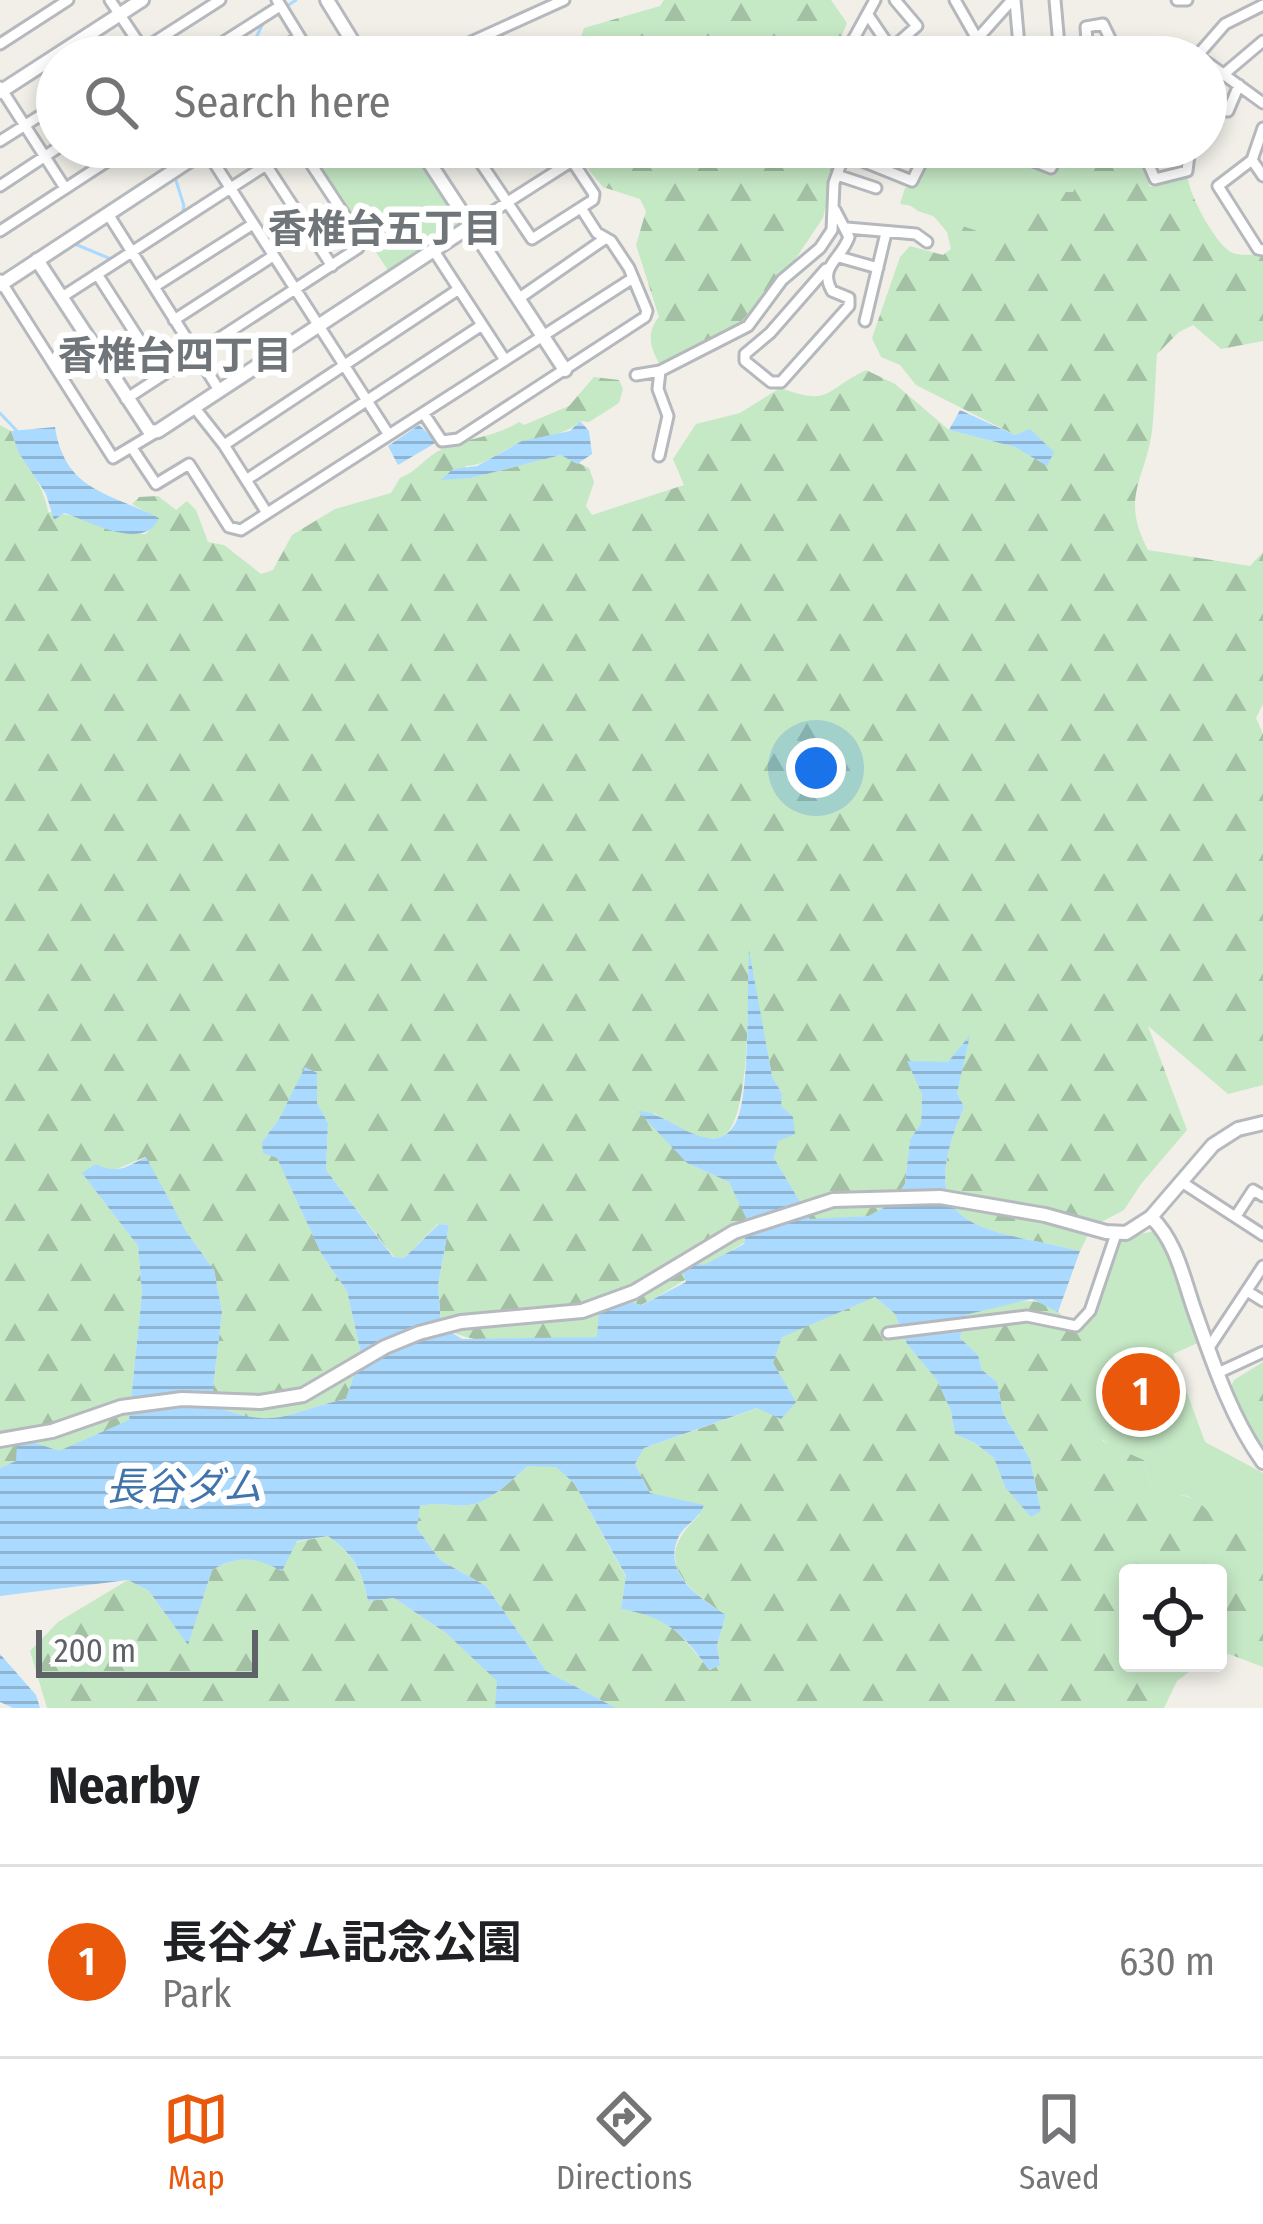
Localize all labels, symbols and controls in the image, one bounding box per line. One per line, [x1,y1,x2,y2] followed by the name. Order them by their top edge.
[36,36,1227,168] search box
[78,69,144,135] icon: search
[174,75,391,129] text: Search here
[268,206,502,252] district label: 香椎台五丁目
[58,333,292,379] district label: 香椎台四丁目
[786,738,846,798] your location
[1102,1347,1180,1437] pin: 1
[106,1464,262,1510] water label: 長谷ダム
[1119,1564,1227,1672] map controls
[1119,1564,1227,1672] button: locate
[36,1624,258,1677] scale bar
[54,1631,136,1671] text: 200 m
[48,1755,200,1817] text: Nearby
[162,1916,522,1970] text: 長谷ダム記念公園
[79,1939,95,1985] text: 1
[1119,1939,1215,1985] text: 630 m
[162,1971,231,2017] text: Park
[163,2086,229,2198] tab: Map
[556,2086,692,2198] tab: Directions
[1019,2086,1100,2198] tab: Saved

